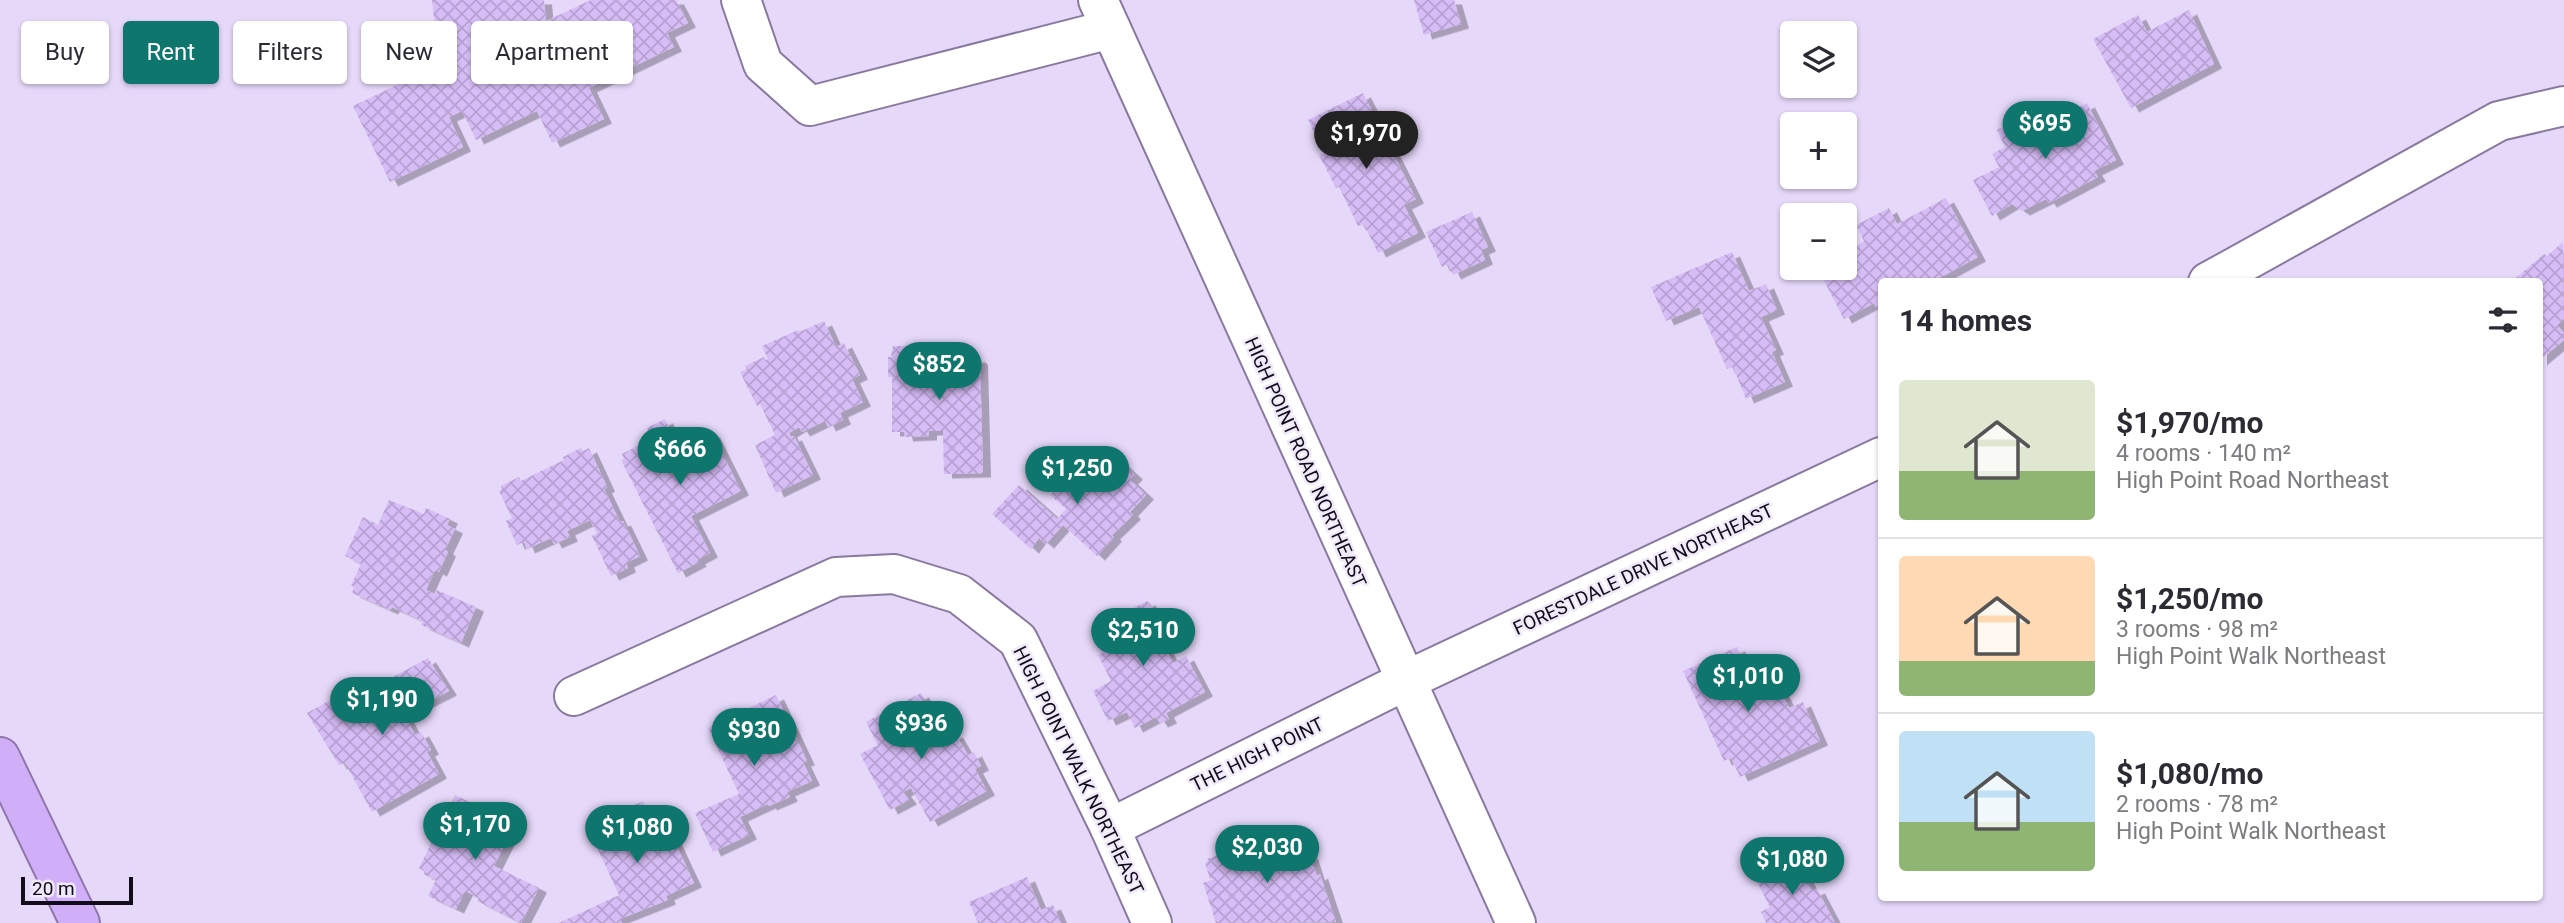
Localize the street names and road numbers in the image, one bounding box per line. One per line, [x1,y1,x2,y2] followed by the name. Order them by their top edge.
[1240,333,1371,591] street label: HIGH POINT ROAD NORTHEAST
[1509,499,1777,640] street label: FORESTDALE DRIVE NORTHEAST
[1008,642,1149,898] street label: HIGH POINT WALK NORTHEAST
[1187,712,1328,797] street label: THE HIGH POINT

